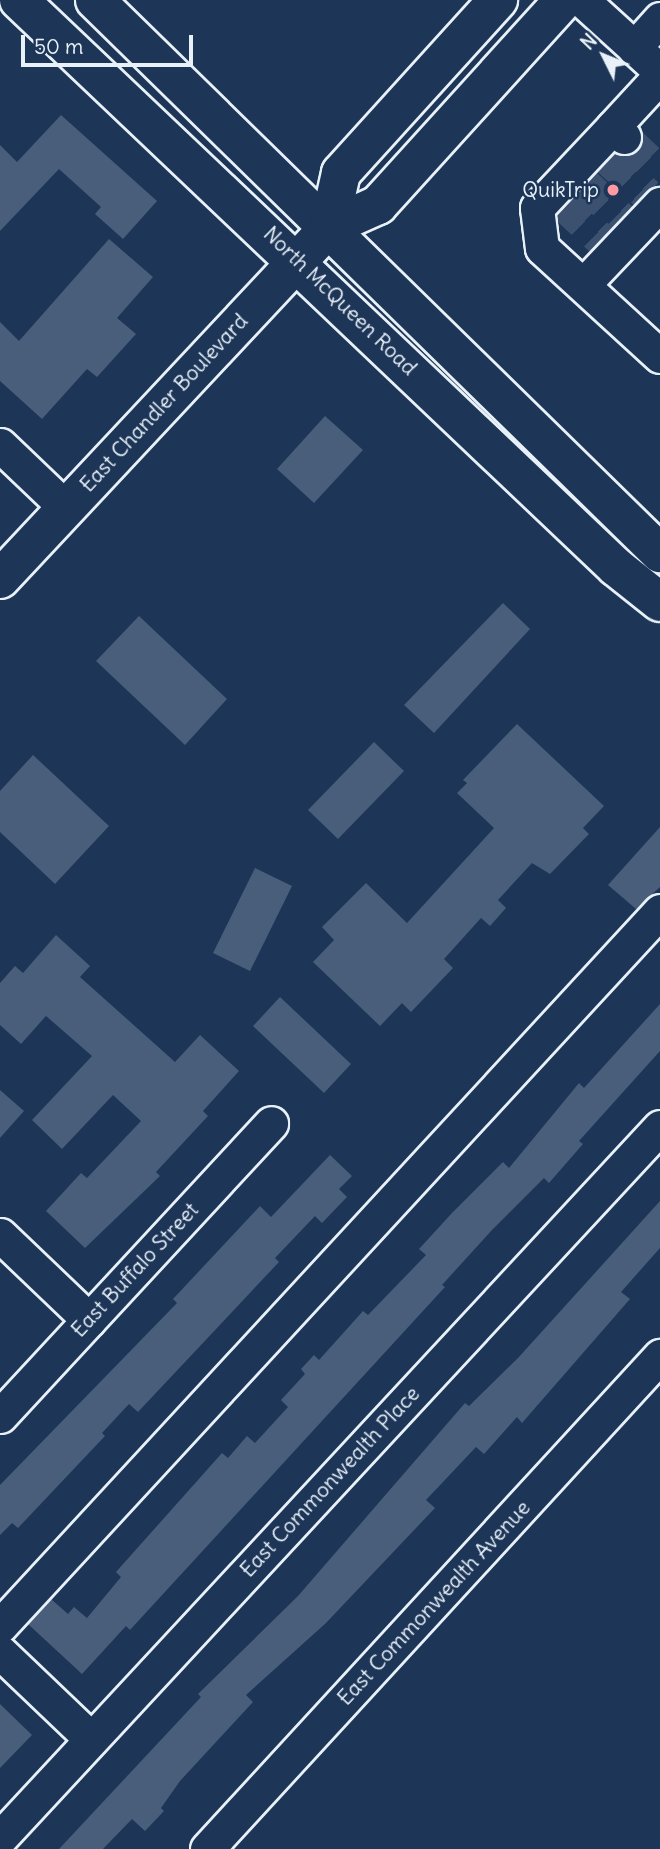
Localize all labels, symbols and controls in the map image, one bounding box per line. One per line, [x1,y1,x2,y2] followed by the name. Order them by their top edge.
[24,21,196,65] scale bar
[569,21,639,91] north arrow
[575,29,602,55] text: N
[34,33,83,60] text: 50 m
[522,177,599,203] place label: QuikTrip
[605,182,621,198] marker: QuikTrip
[258,221,422,381] street label: North McQueen Road
[75,309,253,497] street label: East Chandler Boulevard
[66,1198,204,1342] street label: East Buffalo Street
[235,1382,425,1582] street label: East Commonwealth Place
[332,1495,536,1711] street label: East Commonwealth Avenue

